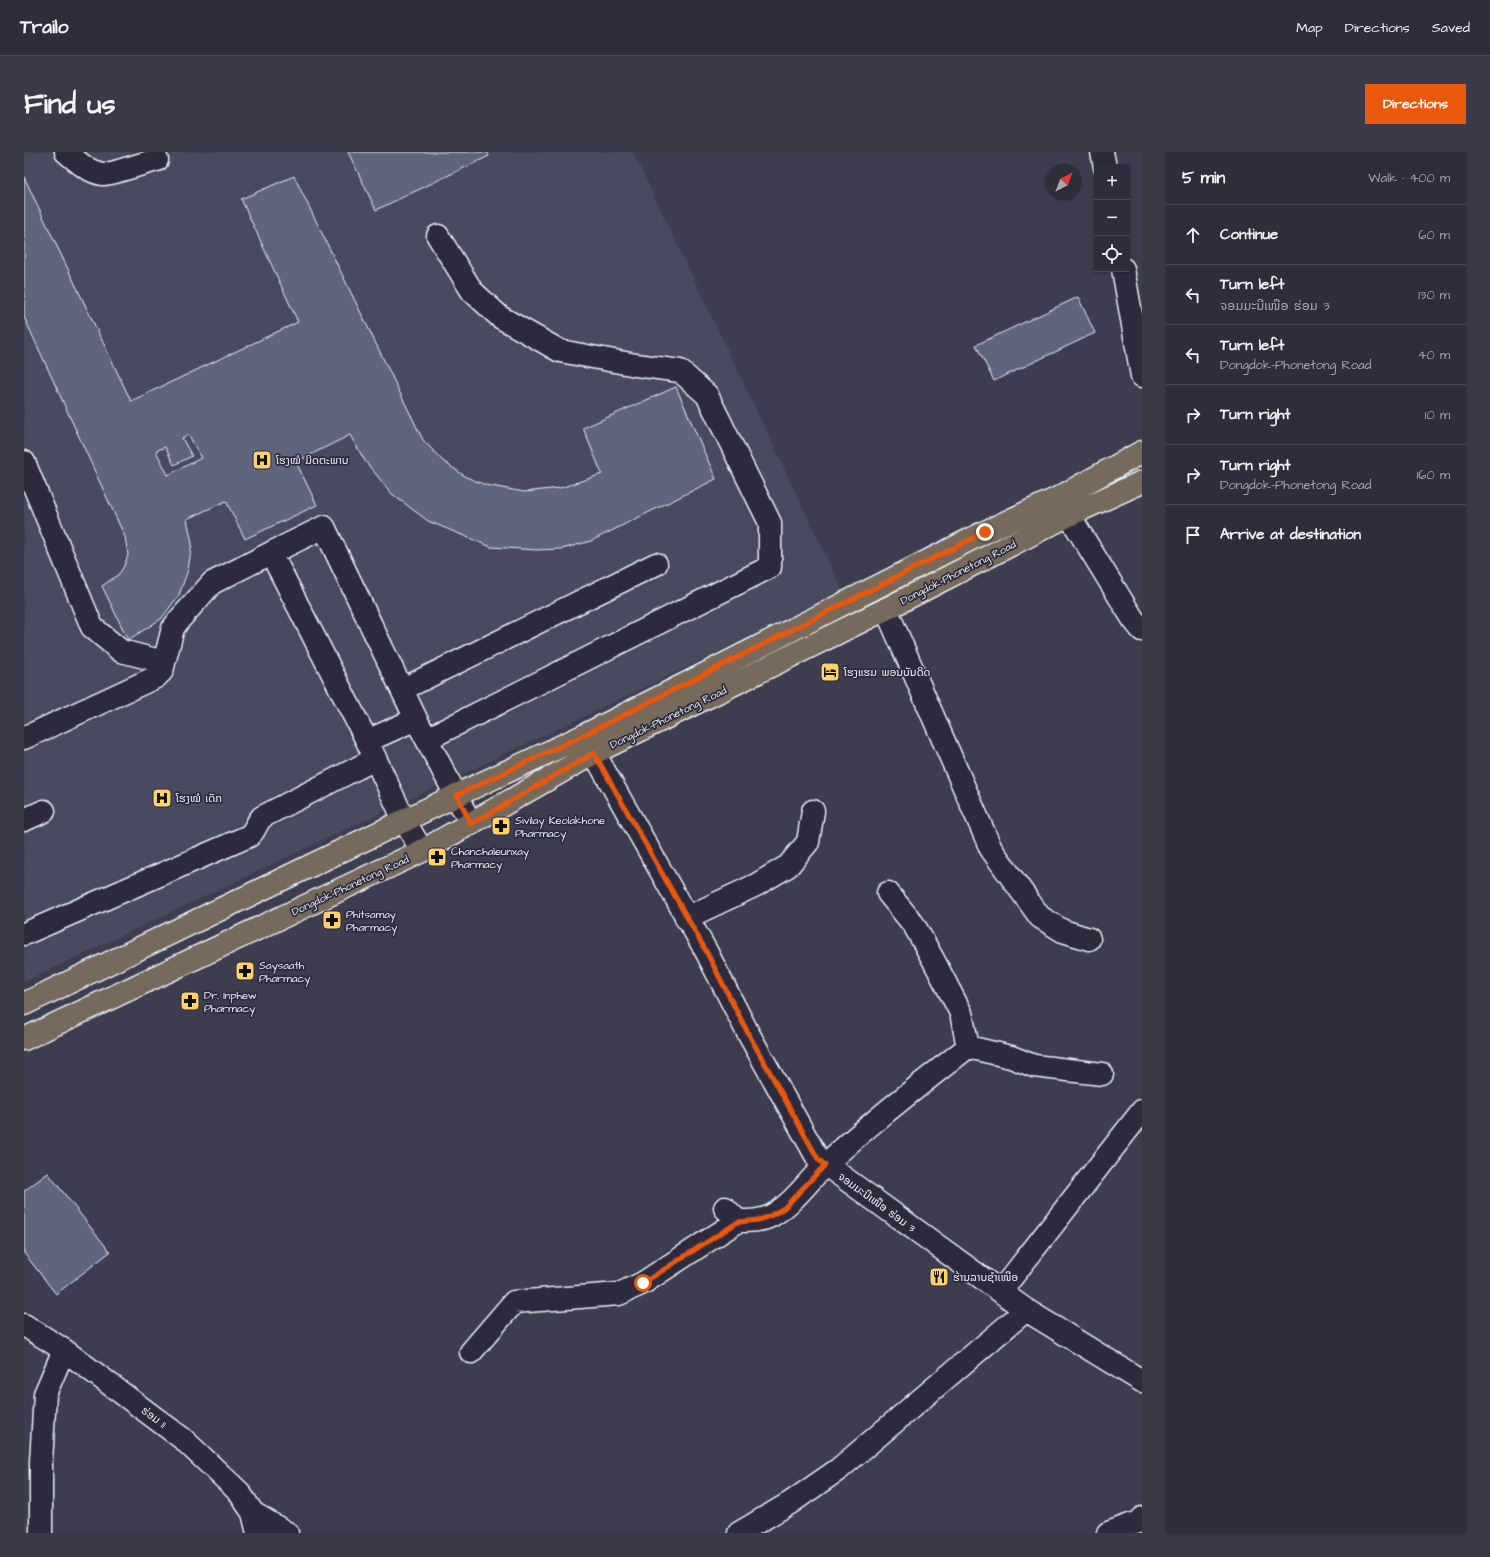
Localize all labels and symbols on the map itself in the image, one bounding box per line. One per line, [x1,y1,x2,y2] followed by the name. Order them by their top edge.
[1046,164,1082,200] north arrow
[251,449,273,471] hospital icon: ໂຮງໝໍ ມິດຕະພາບ
[275,453,349,468] place label: ໂຮງໝໍ ມິດຕະພາບ
[976,523,994,541] route end
[898,537,1019,609] street label: Dongdok-Phonetong Road
[819,661,841,683] hotel icon: ໂຮງແຮມ ພອນບັນດິດ
[843,665,931,680] place label: ໂຮງແຮມ ພອນບັນດິດ
[607,682,730,753] street label: Dongdok-Phonetong Road
[151,787,173,809] hospital icon: ໂຮງໝໍ ເດັກ
[175,791,222,806] place label: ໂຮງໝໍ ເດັກ
[515,813,605,842] place label: Sivilay Keolakhone Pharmacy
[490,815,512,837] pharmacy icon: Sivilay Keolakhone Pharmacy
[451,844,529,873] place label: Chanchaleunxay Pharmacy
[426,846,448,868] pharmacy icon: Chanchaleunxay Pharmacy
[289,851,412,920] street label: Dongdok-Phonetong Road
[346,907,397,936] place label: Phitsamay Pharmacy
[321,909,343,931] pharmacy icon: Phitsamay Pharmacy
[259,958,310,987] place label: Saysaath Pharmacy
[234,960,256,982] pharmacy icon: Saysaath Pharmacy
[204,988,257,1017] place label: Dr. Inphew Pharmacy
[179,990,201,1012] pharmacy icon: Dr. Inphew Pharmacy
[835,1169,919,1236] street label: ຈອມມະນີເໜືອ ຮ່ອມ 3
[928,1266,950,1288] restaurant icon: ຮ້ານລາບຊຳເໜືອ
[953,1270,1018,1285] place label: ຮ້ານລາບຊຳເໜືອ
[634,1274,652,1292] route start
[138,1403,170,1432] street label: ຮ່ອມ 11

